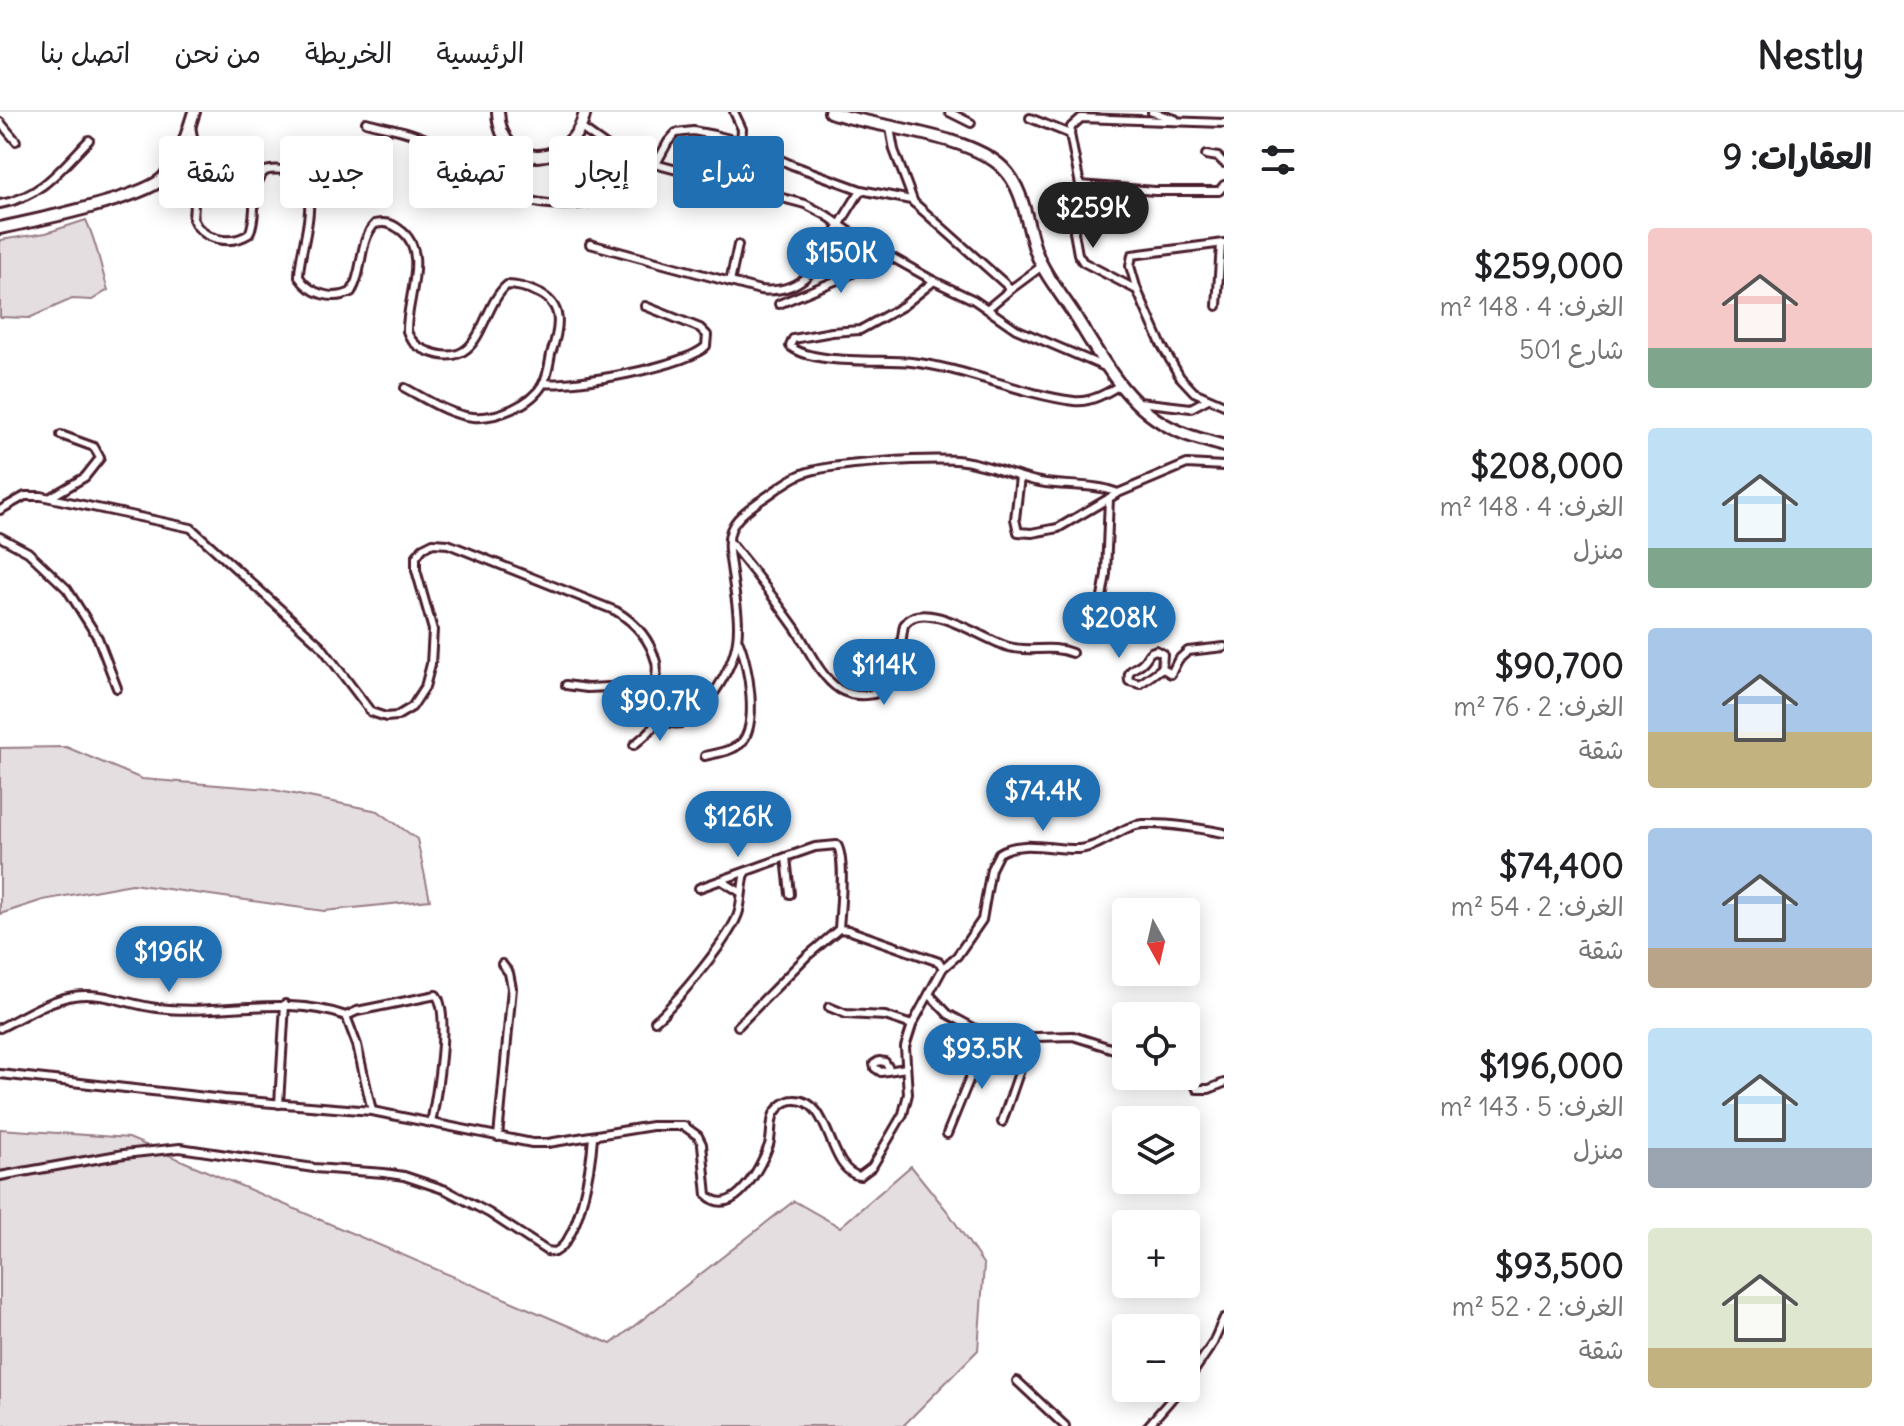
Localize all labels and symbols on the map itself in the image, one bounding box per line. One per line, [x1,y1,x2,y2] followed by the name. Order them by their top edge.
[1037,182,1149,250] pin: $259K
[785,227,897,295] pin: $150K
[1063,592,1175,660] pin: $208K
[828,639,940,707] pin: $114K
[595,675,725,743] pin: $90.7K
[978,765,1108,833] pin: $74.4K
[682,791,794,859] pin: $126K
[1112,898,1200,986] north arrow
[113,926,225,994] pin: $196K
[917,1023,1047,1091] pin: $93.5K

